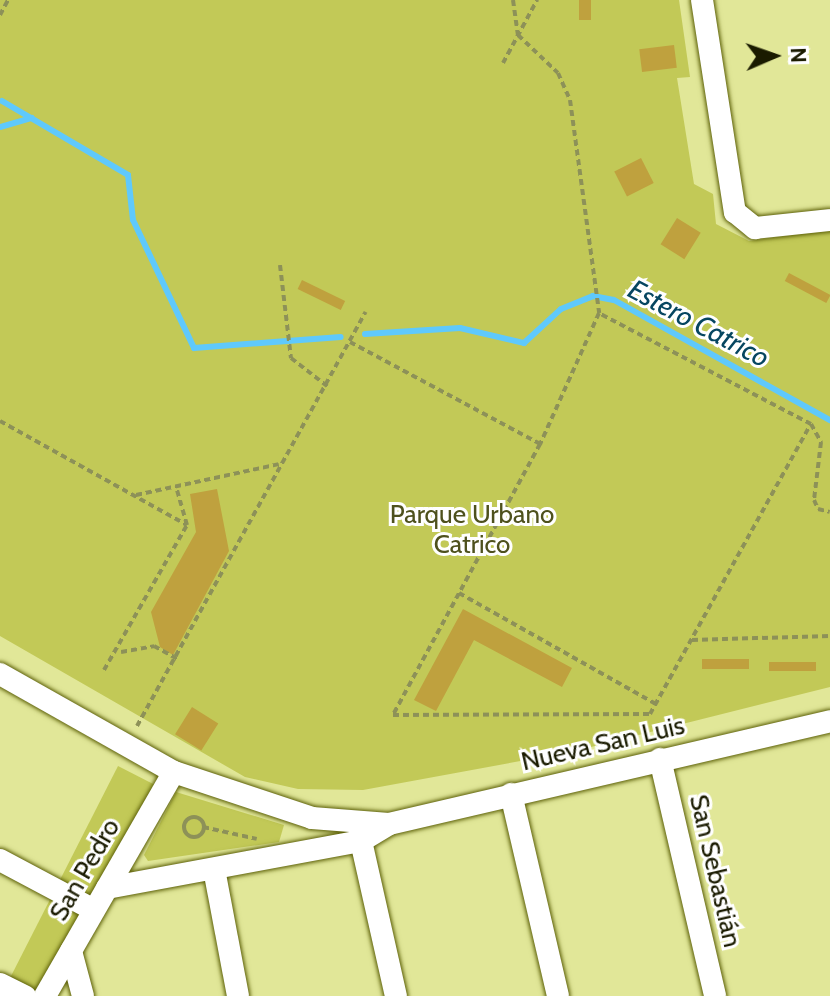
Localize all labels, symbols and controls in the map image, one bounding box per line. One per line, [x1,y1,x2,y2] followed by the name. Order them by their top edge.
[734,16,814,96] north arrow
[785,47,812,63] text: N
[623,272,775,374] water label: Estero Catrico
[390,499,554,560] park label: Parque Urbano Catrico
[518,710,688,778] street label: Nueva San Luis
[682,792,748,950] street label: San Sebastián
[43,813,127,927] street label: San Pedro

